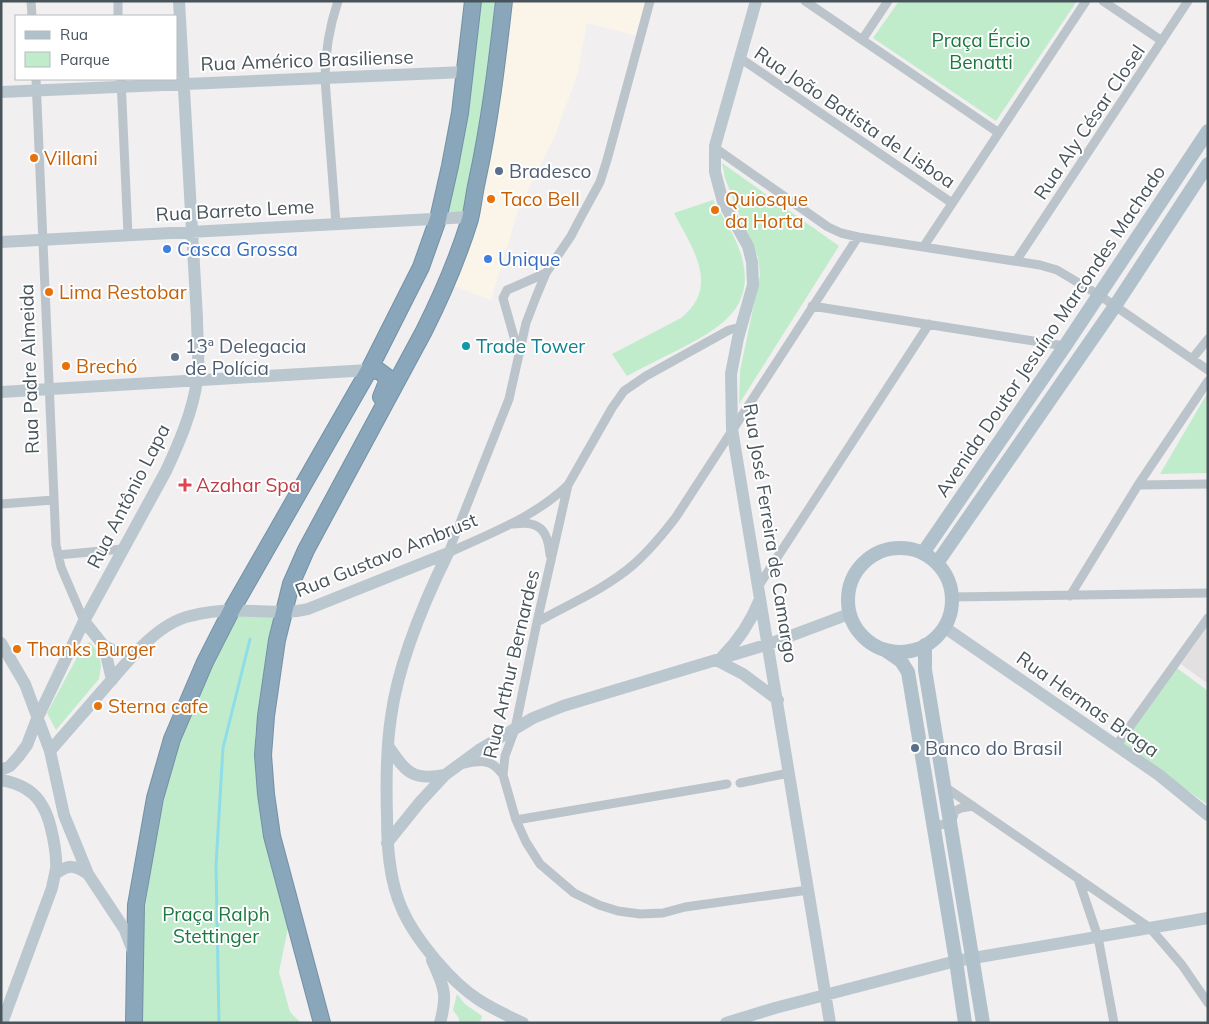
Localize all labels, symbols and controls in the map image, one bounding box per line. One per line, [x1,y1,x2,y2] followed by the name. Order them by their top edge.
[15,15,178,80] legend
[60,25,88,44] text: Rua
[932,28,1030,74] park label: Praça Ércio Benatti
[1028,40,1150,204] street label: Rua Aly César Closel
[750,41,960,193] street label: Rua João Batista de Lisboa
[200,44,414,76] street label: Rua Américo Brasiliense
[60,50,110,69] text: Parque
[44,146,98,170] place label: Villani
[28,152,40,164] marker: Villani
[509,159,591,183] place label: Bradesco
[930,161,1170,501] street label: Avenida Doutor Jesuíno Marcondes Machado
[493,165,505,177] marker: Bradesco
[501,187,580,211] place label: Taco Bell
[725,187,808,233] place label: Quiosque da Horta
[485,193,497,205] marker: Taco Bell
[155,194,315,226] street label: Rua Barreto Leme
[709,204,721,216] marker: Quiosque da Horta
[177,237,298,261] place label: Casca Grossa
[161,243,173,255] marker: Casca Grossa
[498,247,560,271] place label: Unique
[482,253,494,265] marker: Unique
[59,280,187,304] place label: Lima Restobar
[14,284,44,454] street label: Rua Padre Almeida
[43,286,55,298] marker: Lima Restobar
[185,334,307,380] place label: 13ª Delegacia de Polícia
[476,334,585,358] place label: Trade Tower
[460,340,472,352] marker: Trade Tower
[169,351,181,363] marker: 13ª Delegacia de Polícia
[76,354,137,378] place label: Brechó
[60,360,72,372] marker: Brechó
[739,401,803,665] street label: Rua José Ferreira de Camargo
[81,420,175,572] street label: Rua Antônio Lapa
[196,473,300,497] place label: Azahar Spa
[178,478,192,492] marker: Azahar Spa
[291,507,481,603] street label: Rua Gustavo Ambrust
[478,567,544,761] street label: Rua Arthur Bernardes
[27,637,156,661] place label: Thanks Burger
[11,643,23,655] marker: Thanks Burger
[1012,646,1164,762] street label: Rua Hermas Braga
[108,694,208,718] place label: Sterna cafe
[92,700,104,712] marker: Sterna cafe
[925,736,1062,760] place label: Banco do Brasil
[909,742,921,754] marker: Banco do Brasil
[162,902,270,948] park label: Praça Ralph Stettinger

